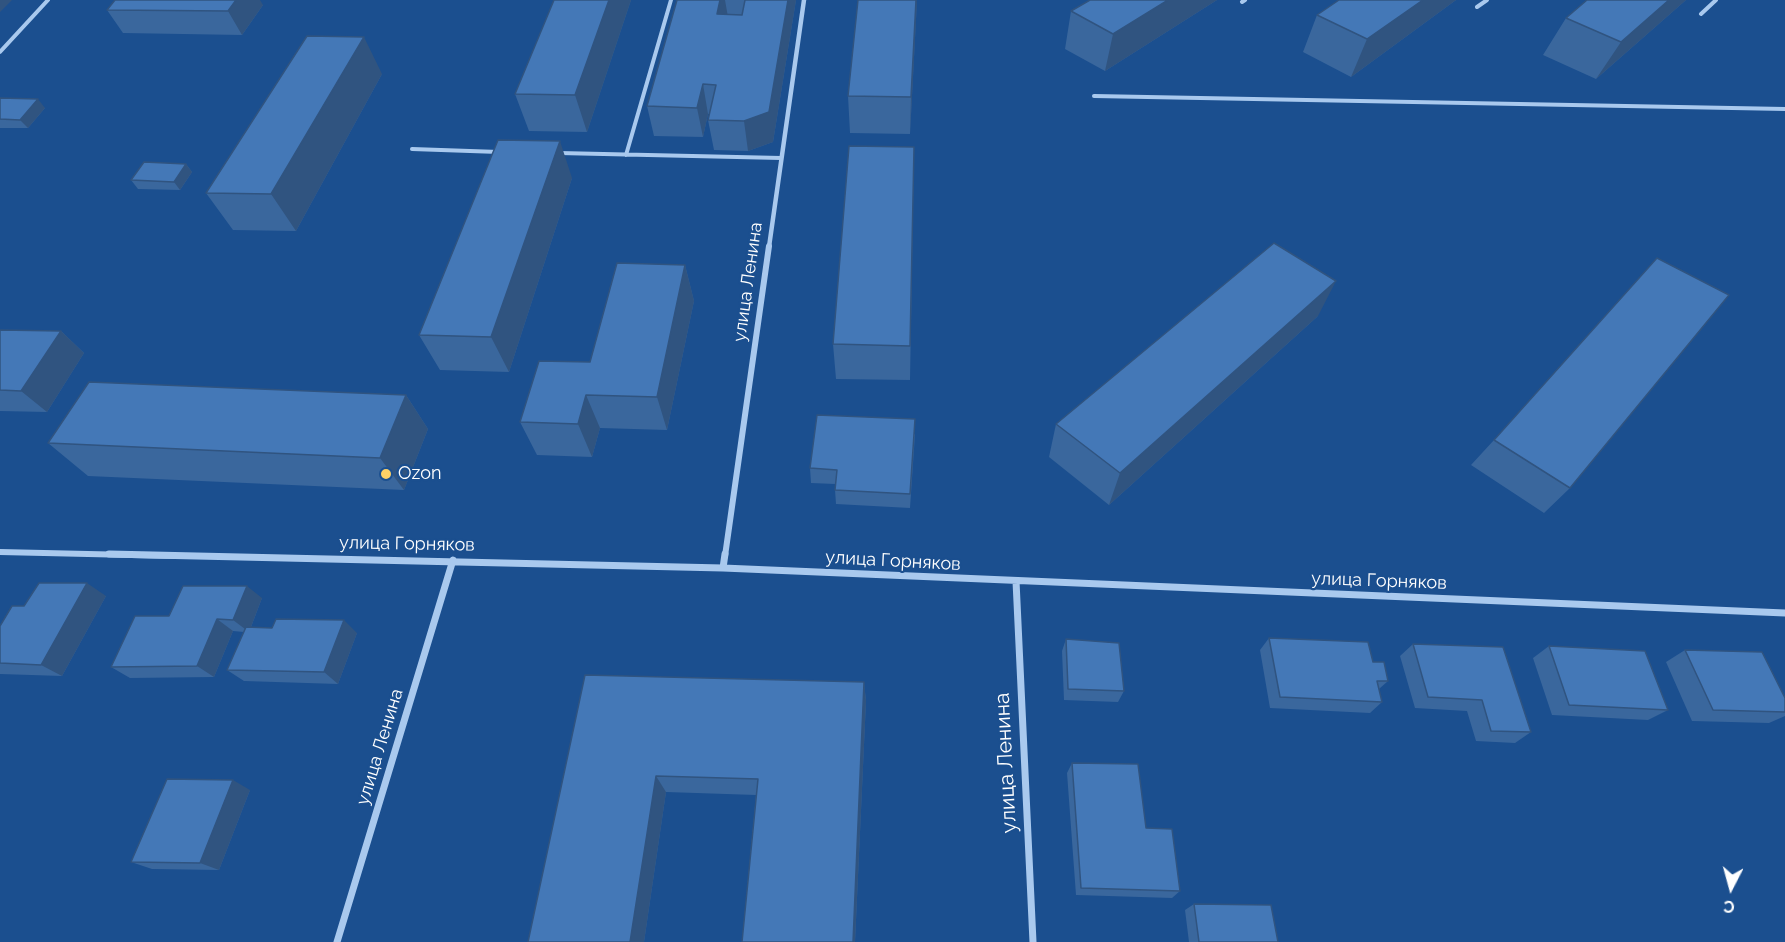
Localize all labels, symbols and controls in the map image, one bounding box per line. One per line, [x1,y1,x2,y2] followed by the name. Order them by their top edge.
[729,221,767,343] street label: улица Ленина
[398,463,441,485] place label: Ozon
[379,467,393,481] marker: Ozon
[339,532,475,556] street label: улица Горняков
[825,547,961,575] street label: улица Горняков
[1311,568,1447,594] street label: улица Горняков
[352,686,408,808] street label: улица Ленина
[990,692,1022,834] street label: улица Ленина
[1701,858,1761,918] north arrow
[1723,896,1736,916] text: С

